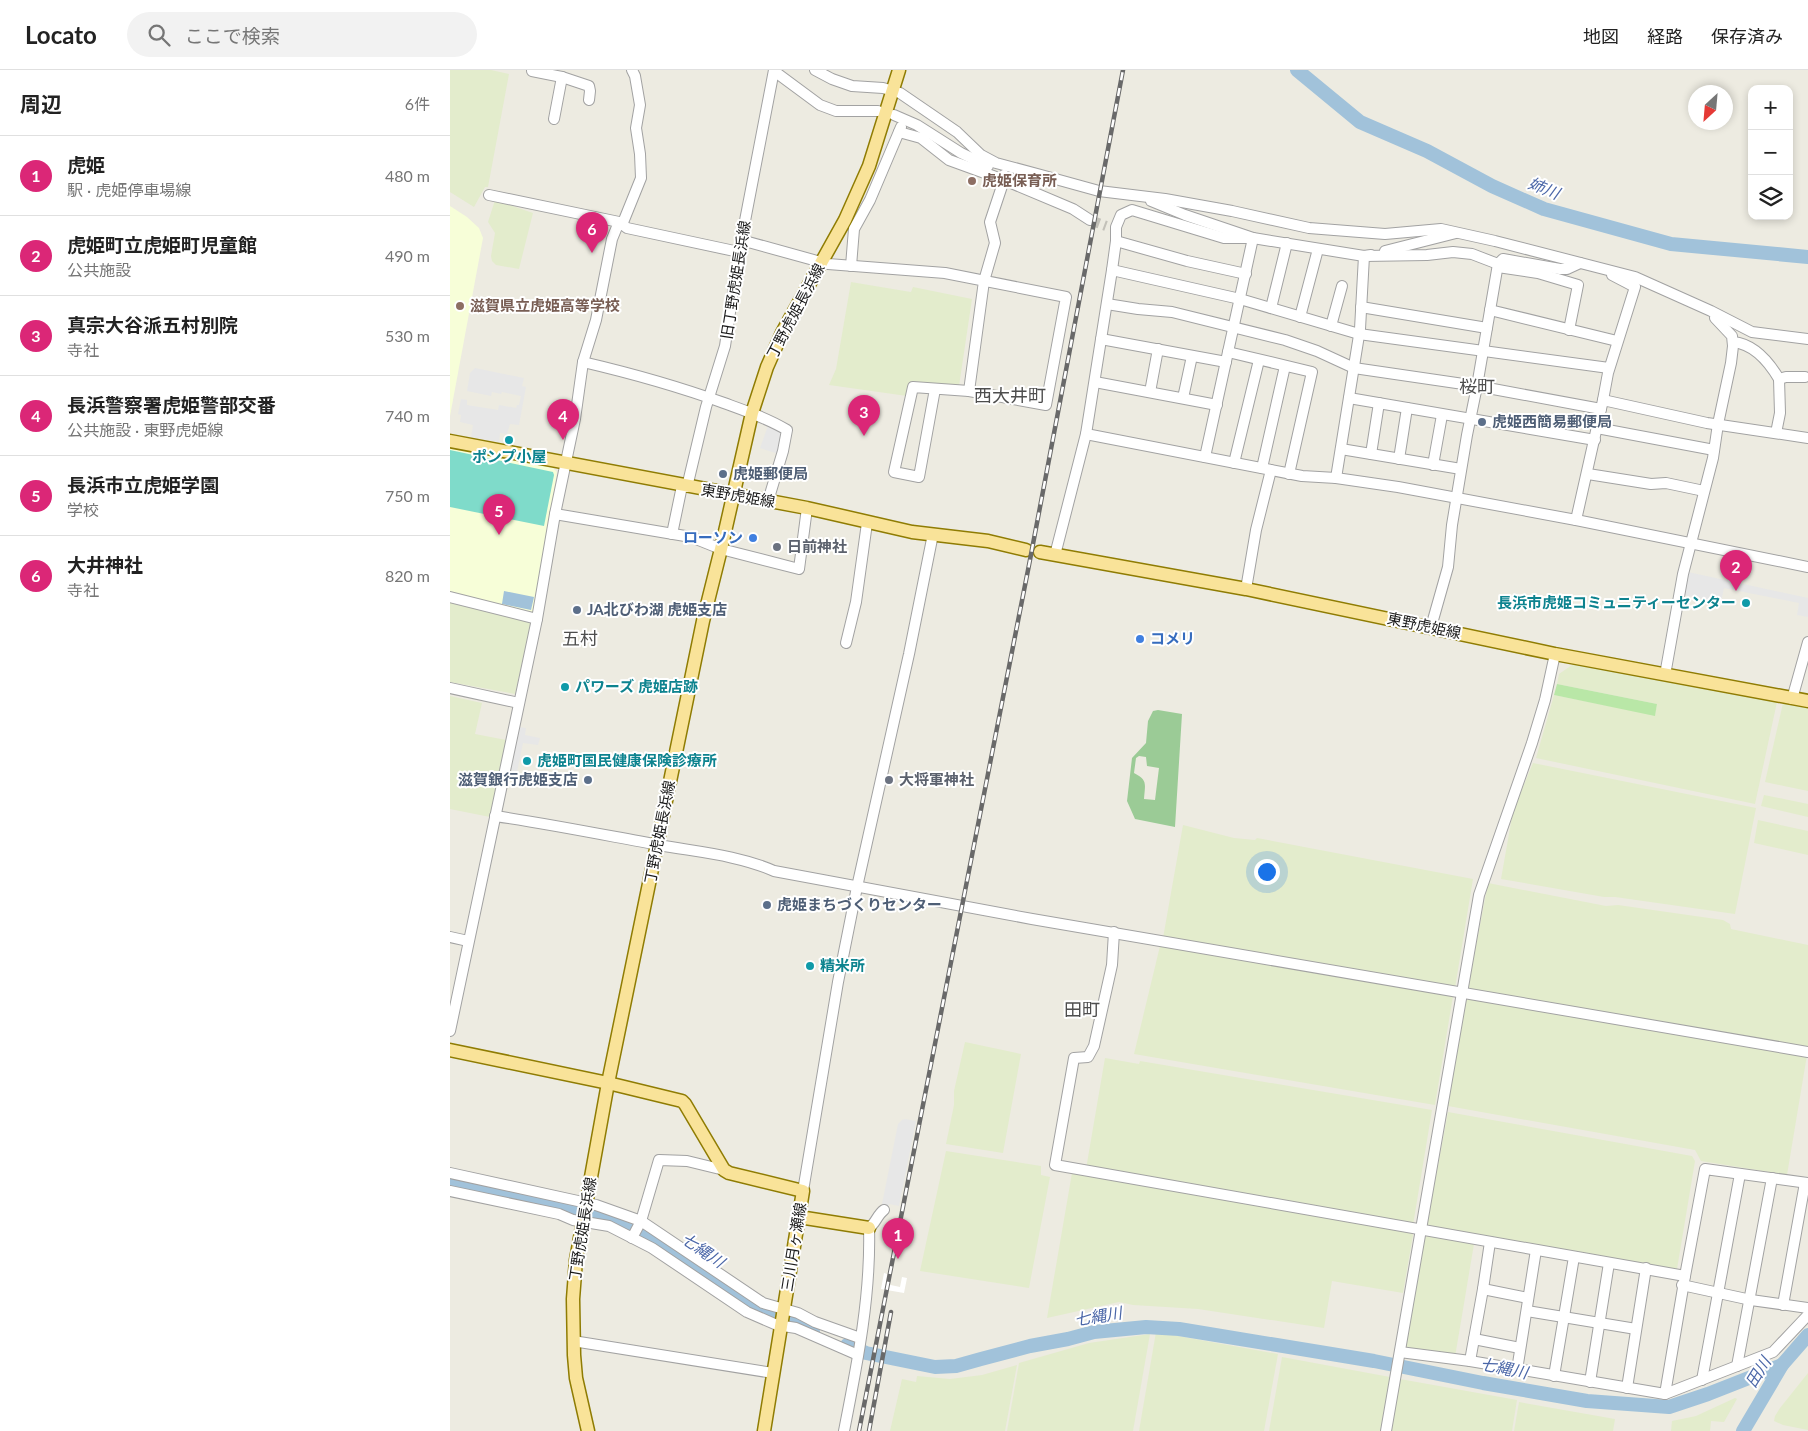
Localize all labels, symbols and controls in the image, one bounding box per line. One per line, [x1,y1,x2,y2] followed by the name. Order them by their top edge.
[127,12,477,57] search box
[25,20,97,49] text: Locato
[145,21,173,49] icon: search
[185,24,280,47] text: ここで検索
[1583,25,1619,47] text: 地図
[1647,25,1683,47] text: 経路
[1711,25,1783,47] text: 保存済み
[1688,85,1733,130] north arrow
[1748,85,1793,220] map controls
[1748,85,1793,130] button: +
[20,91,62,116] text: 周辺
[405,94,430,113] text: 6件
[1748,130,1793,175] button: −
[67,153,105,176] text: 虎姫
[31,166,41,185] text: 1
[385,166,430,185] text: 480 m
[982,171,1057,189] place label: 虎姫保育所
[1526,173,1564,203] water label: 姉川
[966,175,978,187] marker: 虎姫保育所
[1748,175,1793,220] button: layers
[67,180,191,199] text: 駅 · 虎姫停車場線
[576,212,608,253] pin: 6
[717,219,753,341] street label: 旧丁野虎姫長浜線
[67,233,257,256] text: 虎姫町立虎姫町児童館
[31,246,41,265] text: 2
[385,246,430,265] text: 490 m
[67,260,131,279] text: 公共施設
[763,260,828,361] street label: 丁野虎姫長浜線
[470,296,620,314] place label: 滋賀県立虎姫高等学校
[454,300,466,312] marker: 滋賀県立虎姫高等学校
[67,313,238,336] text: 真宗大谷派五村別院
[31,326,41,345] text: 3
[385,326,430,345] text: 530 m
[67,340,99,359] text: 寺社
[1459,375,1495,397] district label: 桜町
[974,384,1046,406] district label: 西大井町
[67,393,276,416] text: 長浜警察署虎姫警部交番
[848,395,880,436] pin: 3
[547,399,579,440] pin: 4
[31,406,41,425] text: 4
[385,406,430,425] text: 740 m
[1492,412,1612,430] place label: 虎姫西簡易郵便局
[1476,416,1488,428] marker: 虎姫西簡易郵便局
[67,420,223,439] text: 公共施設 · 東野虎姫線
[503,434,515,446] marker: ポンプ小屋
[472,447,546,465] place label: ポンプ小屋
[733,464,808,482] place label: 虎姫郵便局
[717,468,729,480] marker: 虎姫郵便局
[67,473,219,496] text: 長浜市立虎姫学園
[700,480,777,510] street label: 東野虎姫線
[31,486,41,505] text: 5
[385,486,430,505] text: 750 m
[483,494,515,535] pin: 5
[67,500,99,519] text: 学校
[683,528,743,546] place label: ローソン
[747,532,759,544] marker: ローソン
[787,537,847,555] place label: 日前神社
[771,541,783,553] marker: 日前神社
[1720,550,1752,591] pin: 2
[67,553,143,576] text: 大井神社
[31,566,41,585] text: 6
[385,566,430,585] text: 820 m
[67,580,99,599] text: 寺社
[1497,593,1736,611] place label: 長浜市虎姫コミュニティーセンター
[1740,597,1752,609] marker: 長浜市虎姫コミュニティーセンター
[587,600,727,618] place label: JA北びわ湖 虎姫支店
[571,604,583,616] marker: JA北びわ湖 虎姫支店
[1386,608,1463,642] street label: 東野虎姫線
[562,627,598,649] district label: 五村
[1150,629,1195,647] place label: コメリ
[1134,633,1146,645] marker: コメリ
[575,677,698,695] place label: パワーズ 虎姫店跡
[559,681,571,693] marker: パワーズ 虎姫店跡
[537,751,717,769] place label: 虎姫町国民健康保険診療所
[521,755,533,767] marker: 虎姫町国民健康保険診療所
[458,770,578,788] place label: 滋賀銀行虎姫支店
[899,770,974,788] place label: 大将軍神社
[582,774,594,786] marker: 滋賀銀行虎姫支店
[883,774,895,786] marker: 大将軍神社
[640,779,678,885] street label: 丁野虎姫長浜線
[1254,859,1280,885] your location
[777,895,942,913] place label: 虎姫まちづくりセンター
[761,899,773,911] marker: 虎姫まちづくりセンター
[820,956,865,974] place label: 精米所
[804,960,816,972] marker: 精米所
[1064,998,1100,1020] district label: 田町
[565,1176,599,1282] street label: 丁野虎姫長浜線
[777,1201,809,1293] street label: 三川月ヶ瀬線
[882,1218,914,1259] pin: 1
[678,1228,730,1272] water label: 七縄川
[1073,1302,1125,1329] water label: 七縄川
[1741,1351,1775,1390] water label: 田川
[1479,1354,1531,1382] water label: 七縄川

